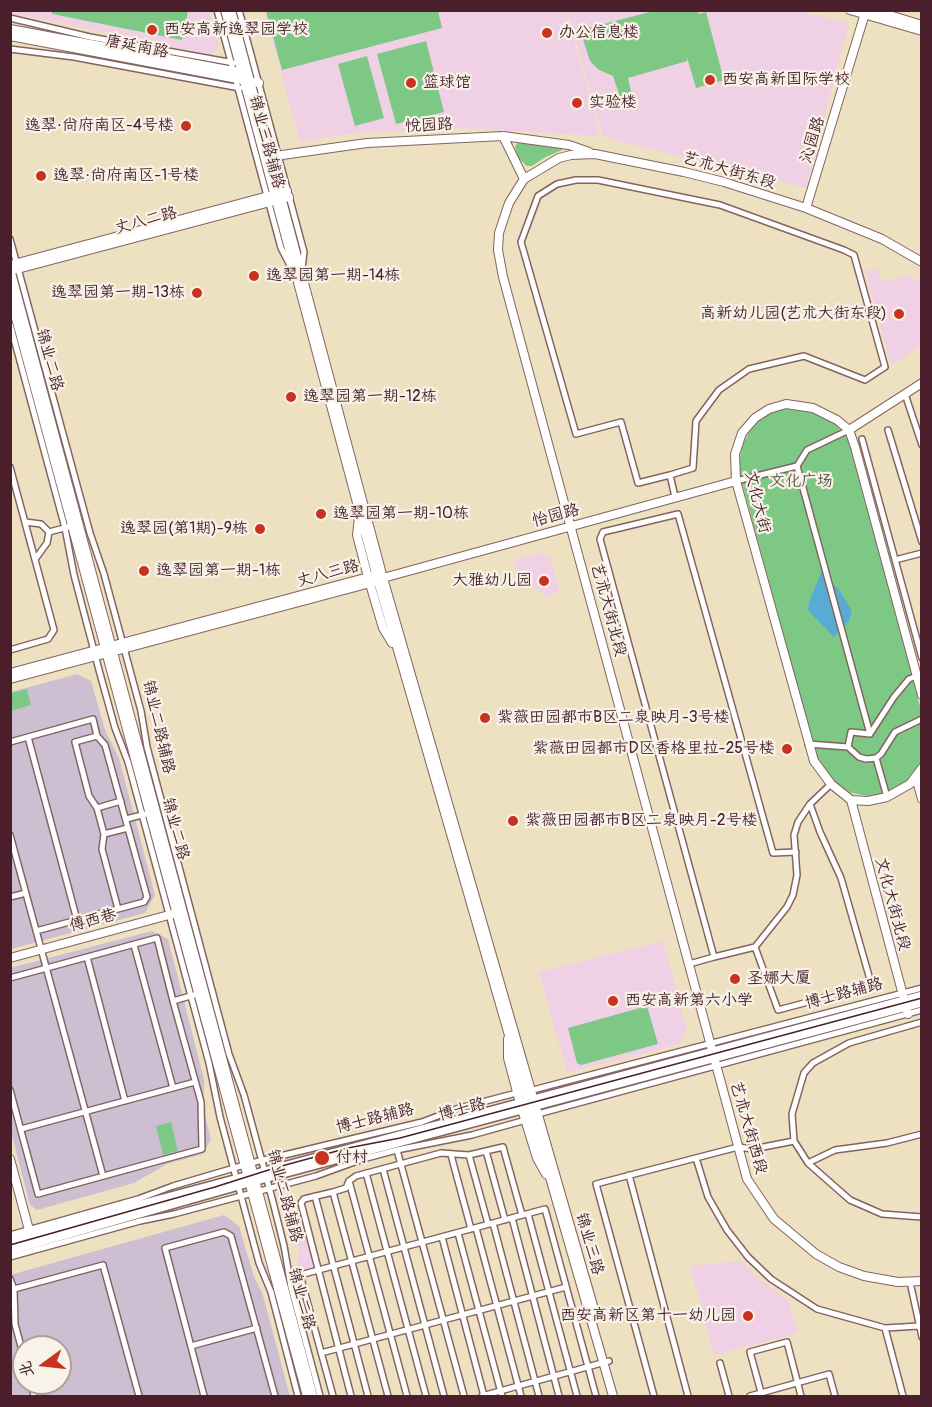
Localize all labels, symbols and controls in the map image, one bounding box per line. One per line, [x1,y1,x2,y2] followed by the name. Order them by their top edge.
[164,20,308,40] place label: 西安高新逸翠园学校
[145,23,159,37] marker: 西安高新逸翠园学校
[559,23,639,43] place label: 办公信息楼
[540,26,554,40] marker: 办公信息楼
[104,31,170,63] street label: 唐延南路
[722,70,850,90] place label: 西安高新国际学校
[423,73,471,93] place label: 篮球馆
[703,73,717,87] marker: 西安高新国际学校
[404,76,418,90] marker: 篮球馆
[244,93,288,191] street label: 锦业三路辅路
[589,93,637,113] place label: 实验楼
[570,96,584,110] marker: 实验楼
[797,114,829,166] street label: 沁园路
[405,115,453,137] street label: 悦园路
[25,116,174,136] place label: 逸翠·尚府南区-4号楼
[179,119,193,133] marker: 逸翠·尚府南区-4号楼
[680,149,778,193] street label: 艺术大街东段
[53,166,199,186] place label: 逸翠·尚府南区-1号楼
[34,169,48,183] marker: 逸翠·尚府南区-1号楼
[113,203,179,239] street label: 丈八二路
[266,266,400,286] place label: 逸翠园第一期-14栋
[247,269,261,283] marker: 逸翠园第一期-14栋
[51,283,185,303] place label: 逸翠园第一期-13栋
[190,286,204,300] marker: 逸翠园第一期-13栋
[700,304,887,324] place label: 高新幼儿园(艺术大街东段)
[892,307,906,321] marker: 高新幼儿园(艺术大街东段)
[31,327,67,393] street label: 锦业二路
[303,387,437,407] place label: 逸翠园第一期-12栋
[284,390,298,404] marker: 逸翠园第一期-12栋
[740,469,774,535] street label: 文化大街
[769,472,833,492] park label: 文化广场
[530,501,582,531] street label: 怡园路
[333,504,469,524] place label: 逸翠园第一期-10栋
[314,507,328,521] marker: 逸翠园第一期-10栋
[120,519,248,539] place label: 逸翠园(第1期)-9栋
[253,522,267,536] marker: 逸翠园(第1期)-9栋
[295,556,361,592] street label: 丈八三路
[156,561,281,581] place label: 逸翠园第一期-1栋
[586,561,630,659] street label: 艺术大街北段
[137,564,151,578] marker: 逸翠园第一期-1栋
[452,571,532,591] place label: 大雅幼儿园
[537,574,551,588] marker: 大雅幼儿园
[138,678,178,776] street label: 锦业二路辅路
[497,708,730,728] place label: 紫薇田园都市B区二泉映月-3号楼
[478,711,492,725] marker: 紫薇田园都市B区二泉映月-3号楼
[533,739,775,759] place label: 紫薇田园都市D区香格里拉-25号楼
[780,742,794,756] marker: 紫薇田园都市D区香格里拉-25号楼
[157,796,193,862] street label: 锦业二路
[525,811,758,831] place label: 紫薇田园都市B区二泉映月-2号楼
[506,814,520,828] marker: 紫薇田园都市B区二泉映月-2号楼
[870,855,914,953] street label: 文化大街北段
[67,906,119,936] street label: 傅西巷
[747,969,811,989] place label: 圣娜大厦
[728,972,742,986] marker: 圣娜大厦
[803,974,885,1014] street label: 博士路辅路
[625,991,753,1011] place label: 西安高新第六小学
[606,994,620,1008] marker: 西安高新第六小学
[726,1079,770,1177] street label: 艺术大街西段
[436,1095,488,1125] street label: 博士路
[334,1100,416,1138] street label: 博士路辅路
[262,1147,306,1245] street label: 锦业二路辅路
[336,1148,368,1168] place label: 付村
[313,1149,331,1167] marker: 付村
[571,1211,607,1277] street label: 锦业三路
[283,1266,319,1332] street label: 锦业二路
[560,1306,736,1326] place label: 西安高新区第十一幼儿园
[741,1309,755,1323] marker: 西安高新区第十一幼儿园
[12,1335,72,1395] north arrow
[15,1359,38,1379] text: 北

